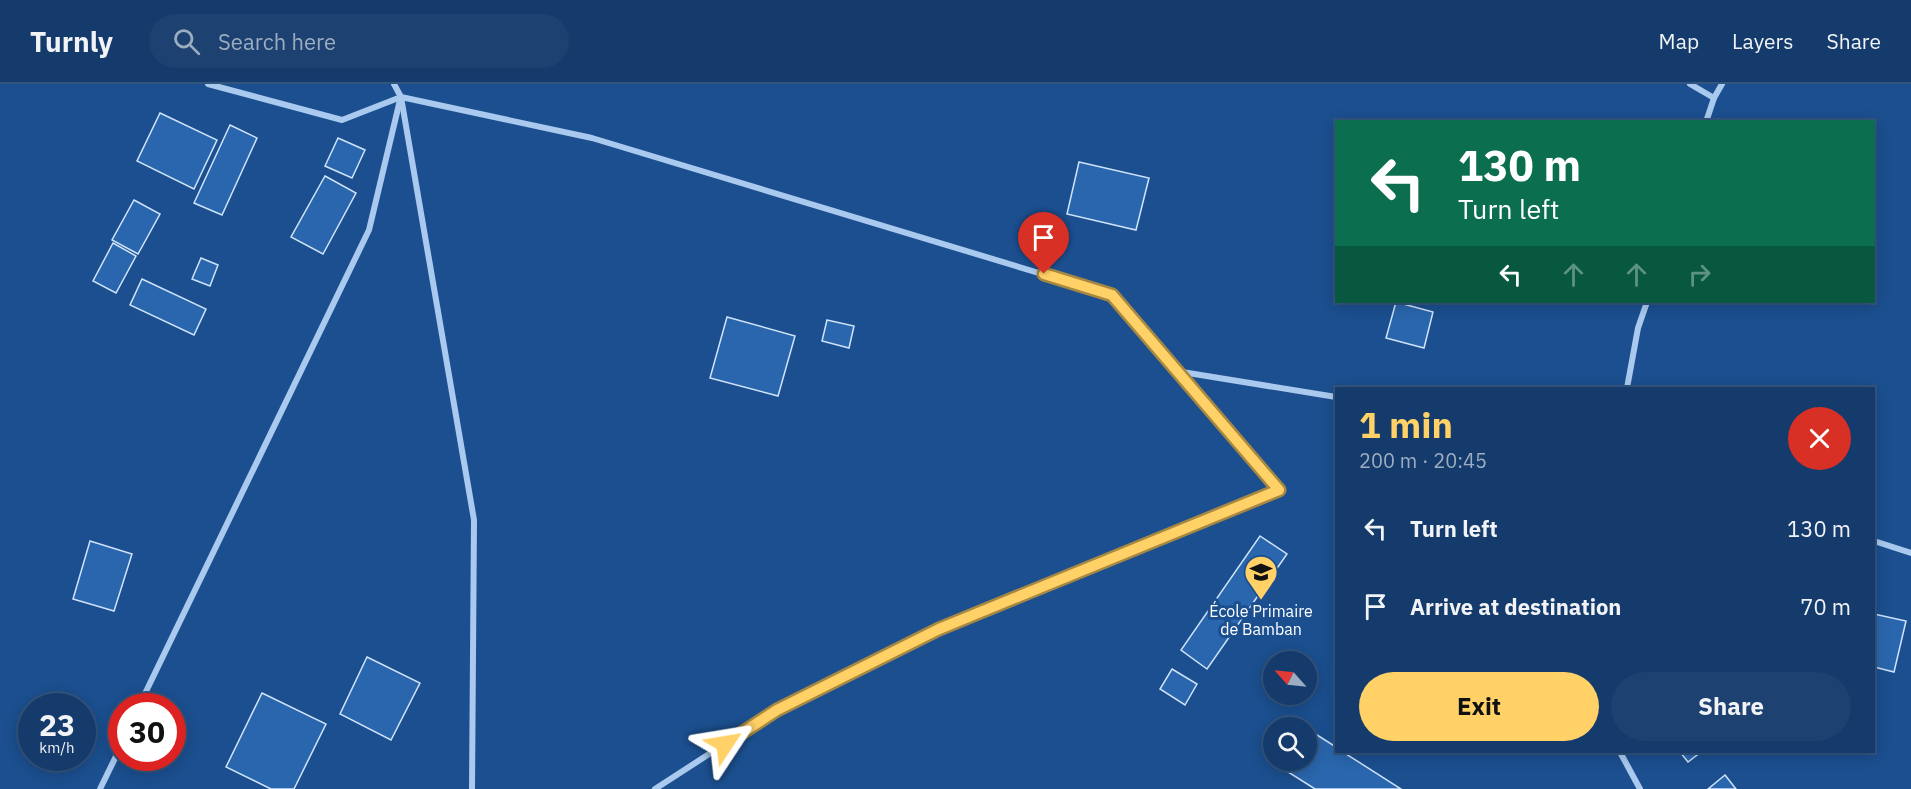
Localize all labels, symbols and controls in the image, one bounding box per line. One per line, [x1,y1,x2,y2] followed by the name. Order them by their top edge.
[149,14,569,68] search box
[30,23,113,60] text: Turnly
[170,25,203,58] icon: search
[218,27,336,56] text: Search here
[1659,27,1699,55] text: Map
[1732,27,1794,55] text: Layers
[1827,27,1881,55] text: Share
[1458,138,1581,193] text: 130 m
[1359,144,1437,222] icon: left
[1458,191,1559,226] text: Turn left
[1018,212,1069,274] pin
[1027,221,1060,254] icon: arrive
[1494,258,1527,291] icon: left
[1557,258,1590,291] icon: ahead
[1620,258,1653,291] icon: ahead
[1683,258,1716,291] icon: right
[1359,401,1453,448] text: 1 min
[1788,407,1851,470] button: close
[1359,447,1487,474] text: 200 m · 20:45
[1359,512,1392,545] icon: left
[1410,514,1498,543] text: Turn left
[1787,514,1851,543] text: 130 m
[1243,554,1279,601] school or university icon: École Primaire de Bamban
[1359,590,1392,623] icon: arrive
[1410,592,1621,621] text: Arrive at destination
[1800,592,1851,621] text: 70 m
[1209,600,1313,639] place label: École Primaire de Bamban
[1263,651,1317,705] north arrow
[1263,651,1317,771] map controls
[1359,672,1599,741] button: Exit
[1611,672,1851,741] button: Share
[108,693,186,771] speed limit sign: 30
[39,705,75,744] text: 23
[693,712,757,776] position arrow
[1263,717,1317,771] button: search
[39,738,75,757] text: km/h

